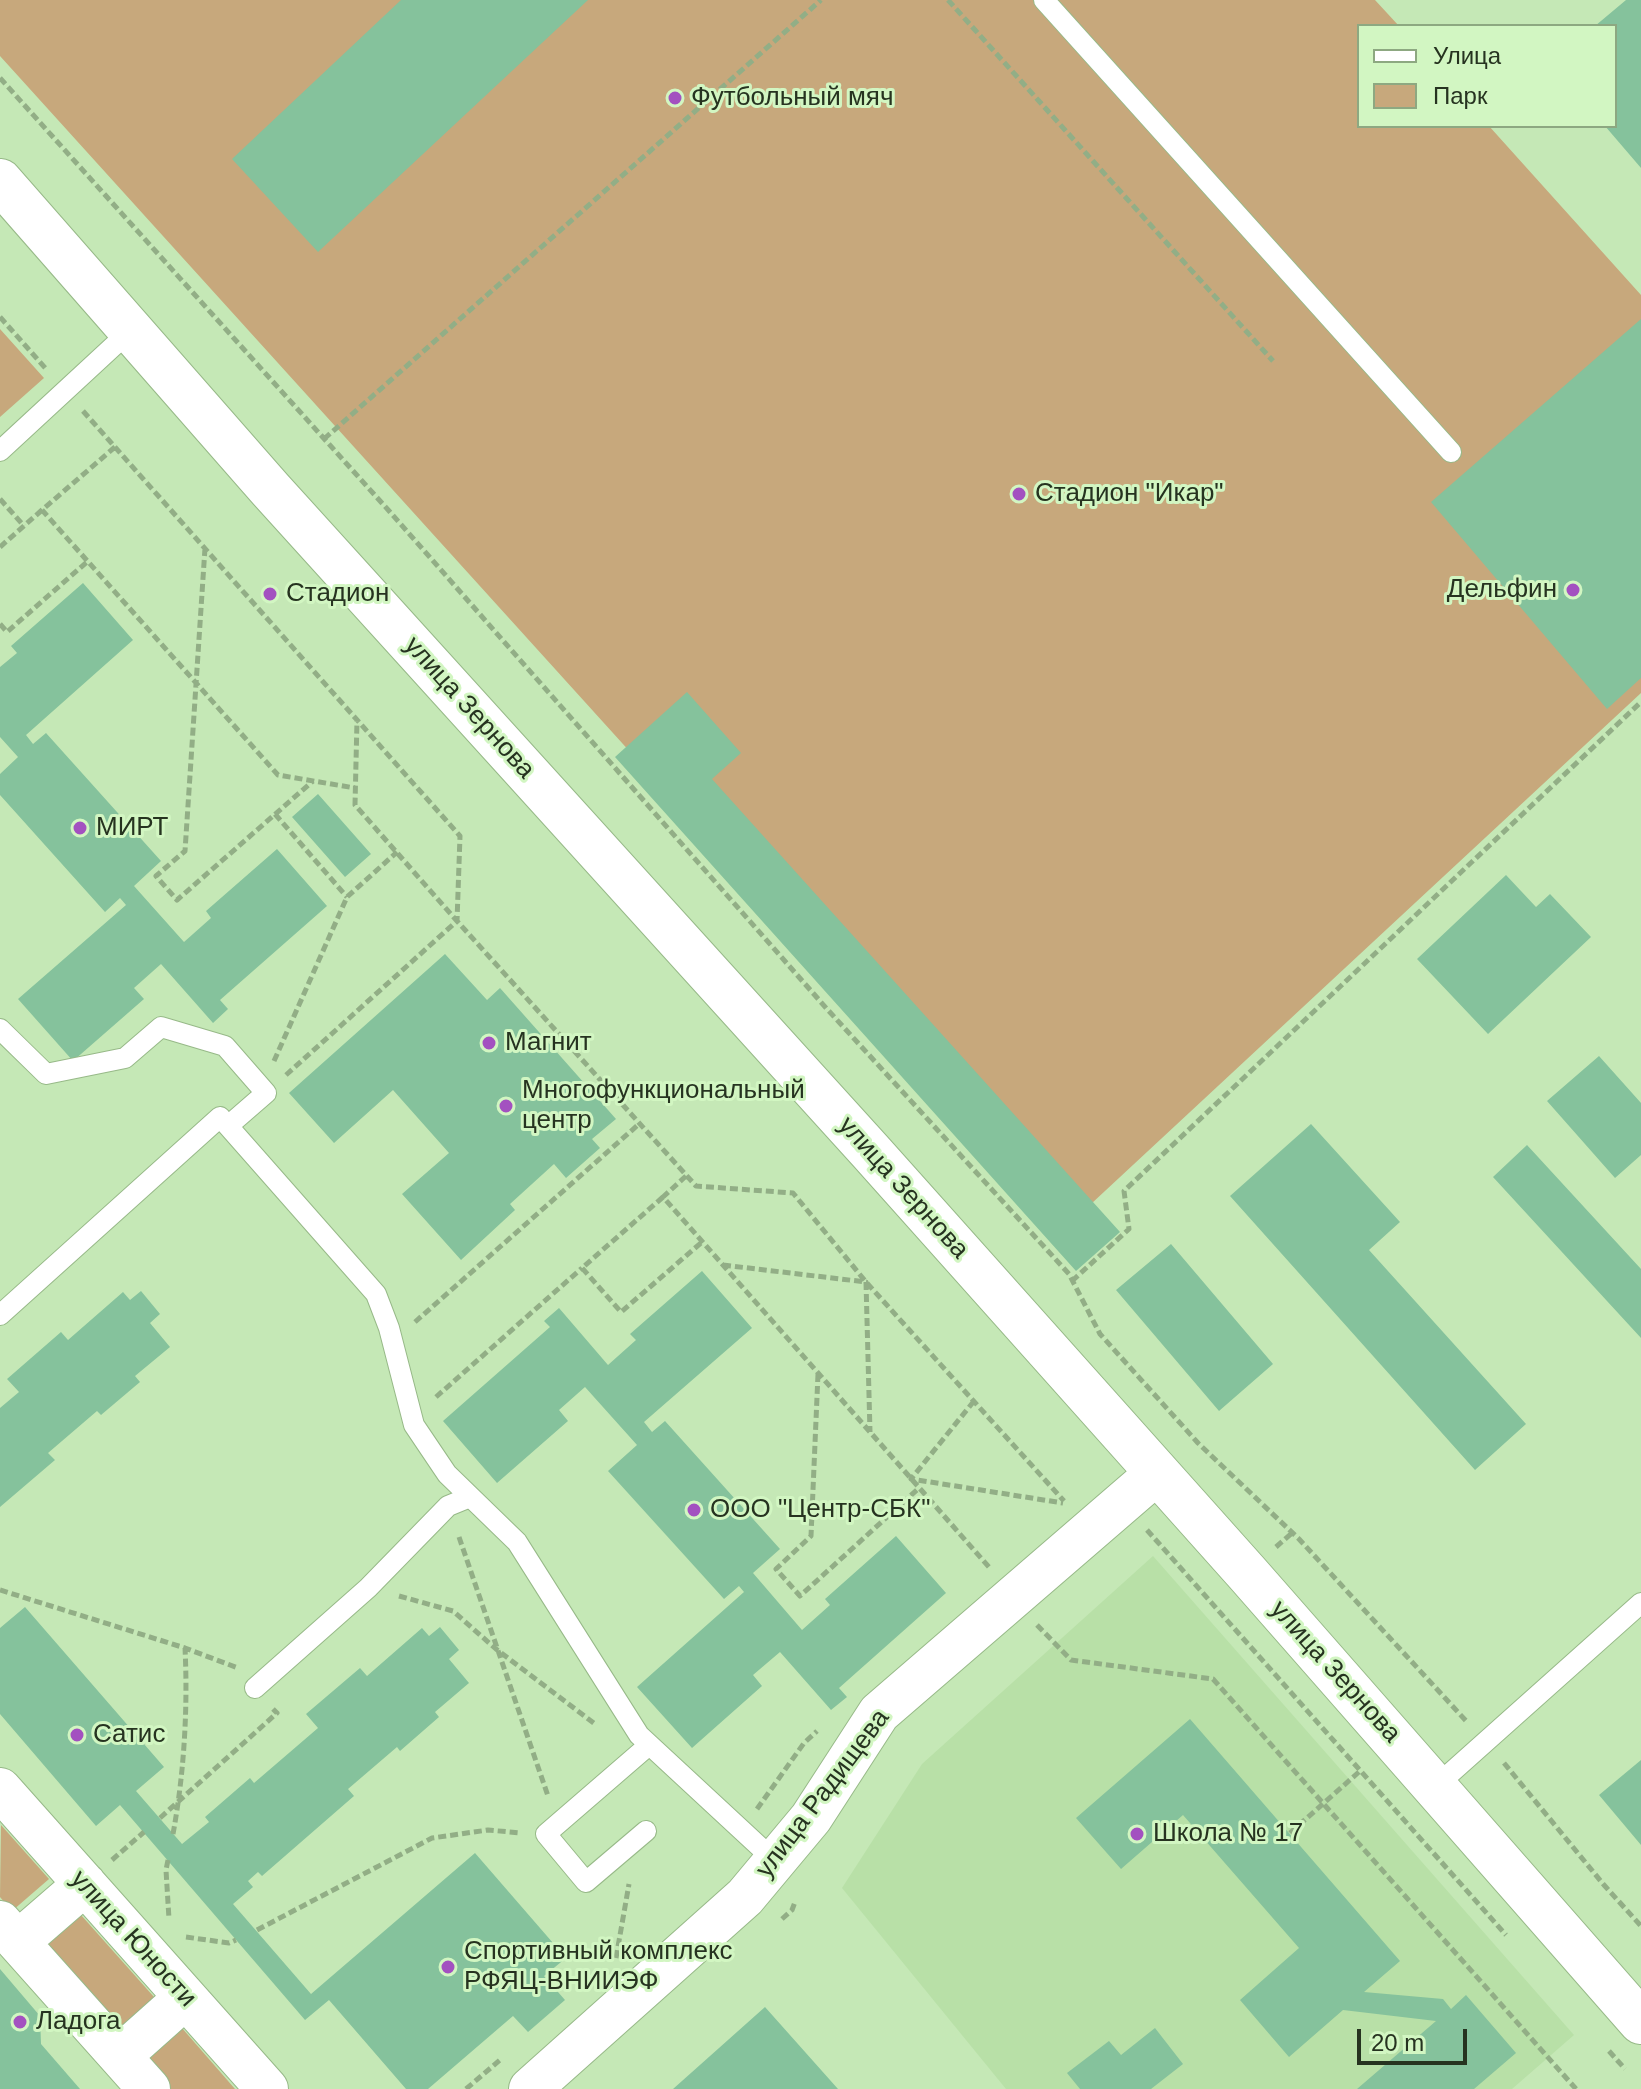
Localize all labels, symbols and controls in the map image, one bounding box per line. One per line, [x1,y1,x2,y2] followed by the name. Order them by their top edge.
[1357,24,1617,128] legend
[1433,42,1501,69] text: Улица
[691,82,893,114] place label: Футбольный мяч
[1433,82,1487,109] text: Парк
[666,89,684,107] marker: Футбольный мяч
[1035,478,1224,510] place label: Стадион "Икар"
[1010,485,1028,503] marker: Стадион "Икар"
[1447,574,1557,606] place label: Дельфин
[286,578,389,610] place label: Стадион
[1564,581,1582,599] marker: Дельфин
[261,585,279,603] marker: Стадион
[397,631,541,785] street label: улица Зернова
[96,812,168,844] place label: МИРТ
[71,819,89,837] marker: МИРТ
[505,1027,592,1059] place label: Магнит
[480,1034,498,1052] marker: Магнит
[522,1075,805,1136] place label: Многофункциональный центр
[497,1097,515,1115] marker: Многофункциональный центр
[831,1111,975,1265] street label: улица Зернова
[710,1494,930,1526] place label: ООО "Центр-СБК"
[685,1501,703,1519] marker: ООО "Центр-СБК"
[1263,1595,1407,1749] street label: улица Зернова
[749,1704,897,1884] street label: улица Радищева
[93,1719,165,1751] place label: Сатис
[68,1726,86,1744] marker: Сатис
[1153,1818,1303,1850] place label: Школа № 17
[1128,1825,1146,1843] marker: Школа № 17
[63,1864,203,2014] street label: улица Юности
[464,1936,733,1998] place label: Спортивный комплекс РФЯЦ-ВНИИЭФ
[439,1958,457,1976] marker: Спортивный комплекс РФЯЦ-ВНИИЭФ
[36,2006,121,2038] place label: Ладога
[11,2013,29,2031] marker: Ладога
[1361,2013,1471,2063] scale bar
[1371,2029,1424,2056] text: 20 m

